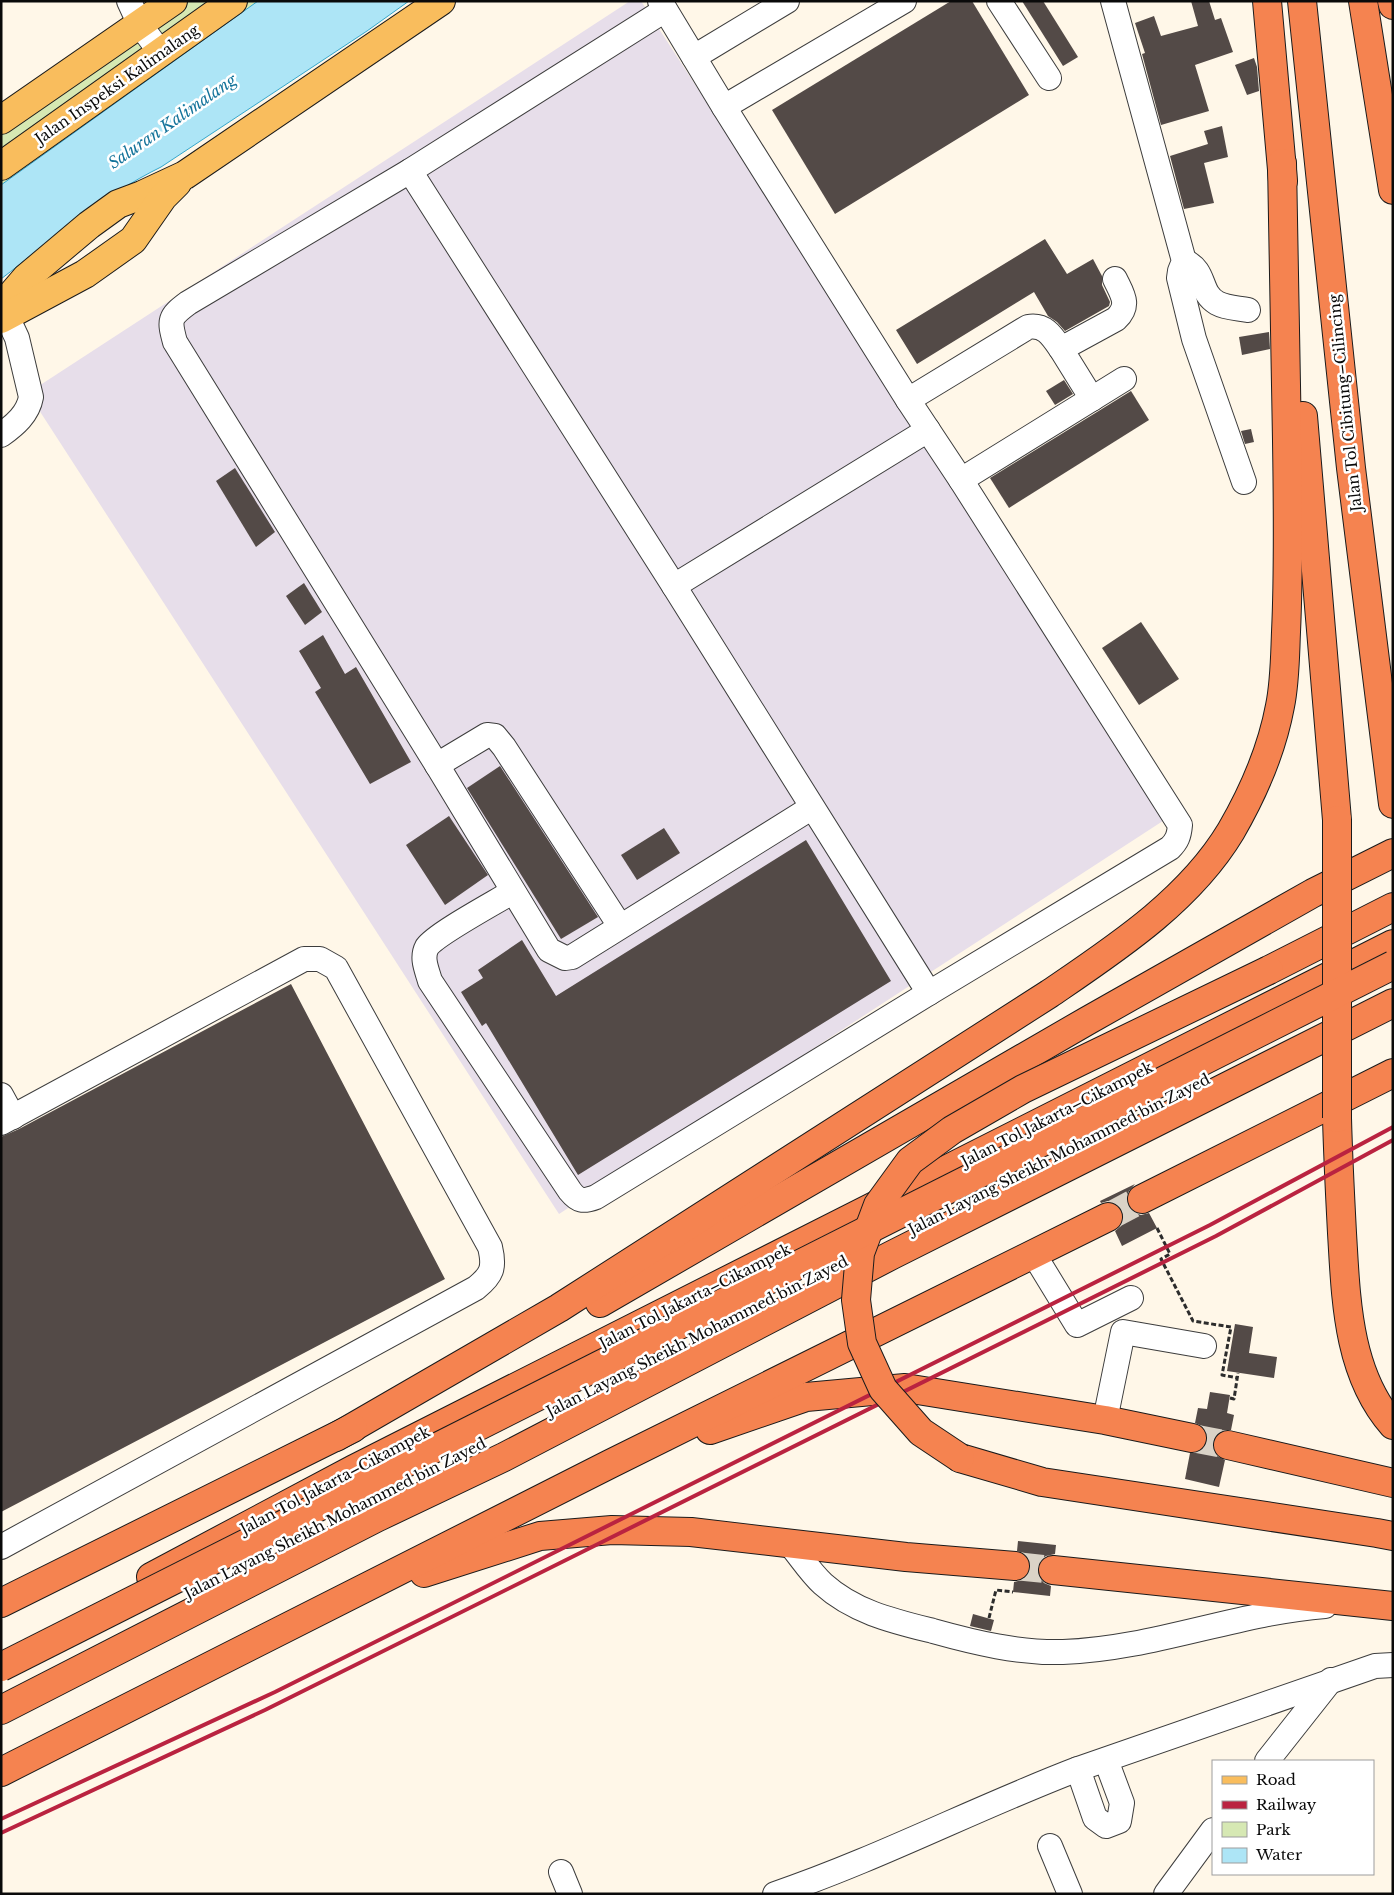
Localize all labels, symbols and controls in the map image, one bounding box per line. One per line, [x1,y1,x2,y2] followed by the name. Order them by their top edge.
[30,19,204,149] street label: Jalan Inspeksi Kalimalang
[104,69,241,173] water label: Saluran Kalimalang
[1324,292,1366,515] street label: Jalan Tol Cibitung–Cilincing
[956,1057,1157,1172] street label: Jalan Tol Jakarta–Cikampek
[903,1069,1213,1240] street label: Jalan Layang Sheikh Mohammed bin Zayed
[594,1239,795,1354] street label: Jalan Tol Jakarta–Cikampek
[541,1251,851,1422] street label: Jalan Layang Sheikh Mohammed bin Zayed
[235,1421,434,1539] street label: Jalan Tol Jakarta–Cikampek
[179,1433,489,1604] street label: Jalan Layang Sheikh Mohammed bin Zayed
[1212,1760,1374,1875] legend
[1256,1770,1296,1789] text: Road
[1256,1795,1317,1814] text: Railway
[1256,1820,1292,1839] text: Park
[1255,1845,1303,1864] text: Water

